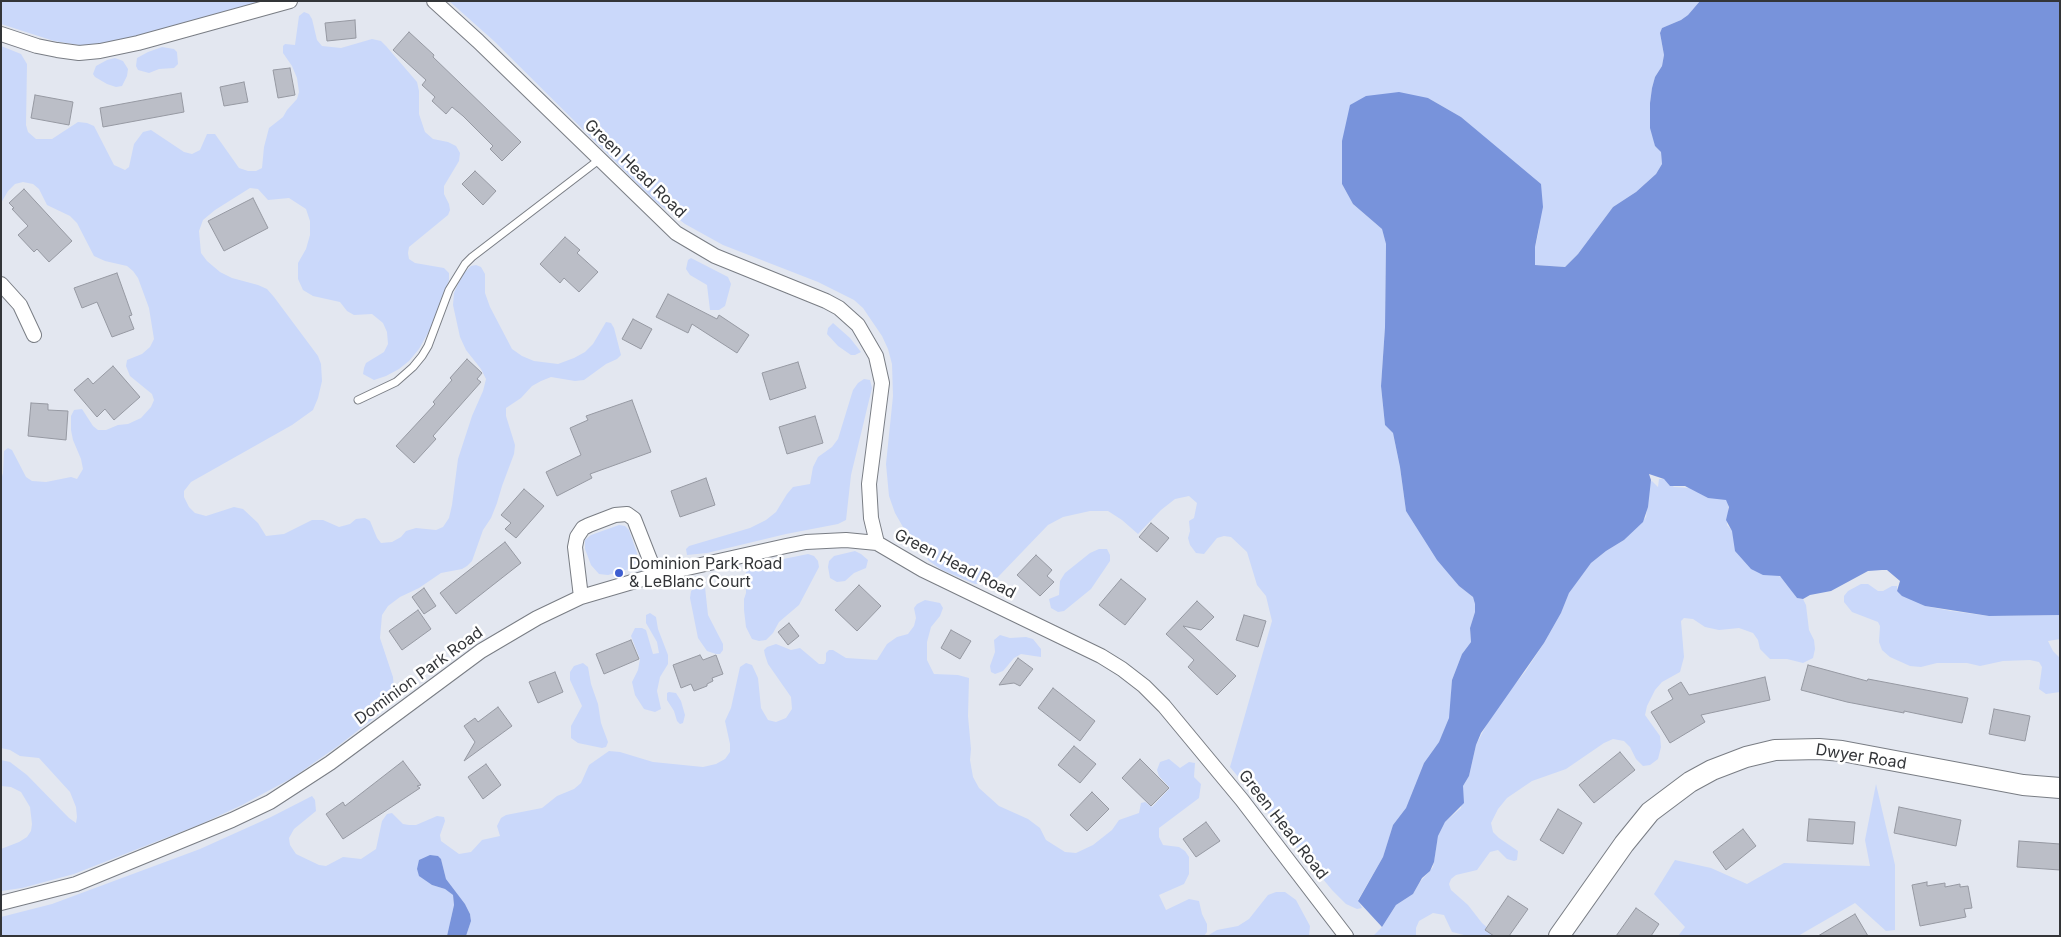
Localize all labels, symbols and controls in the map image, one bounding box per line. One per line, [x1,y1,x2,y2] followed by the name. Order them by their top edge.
[580,116,690,222] street label: Green Head Road
[891,525,1019,603] street label: Green Head Road
[629,554,782,592] place label: Dominion Park Road & LeBlanc Court
[613,567,625,579] marker: Dominion Park Road & LeBlanc Court
[351,623,487,729] street label: Dominion Park Road
[1814,740,1908,774] street label: Dwyer Road
[1234,766,1332,884] street label: Green Head Road

